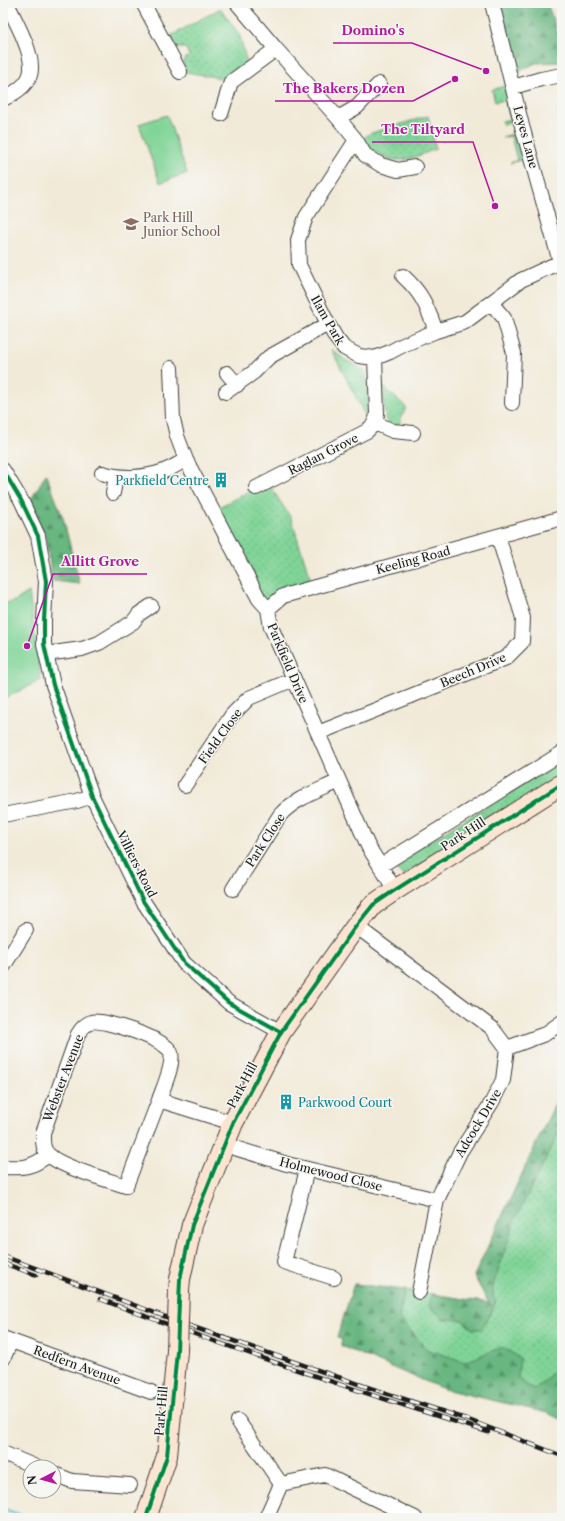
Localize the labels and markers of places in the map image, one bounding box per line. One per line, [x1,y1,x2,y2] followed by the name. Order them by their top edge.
[333,18,412,43] callout: Domino's
[275,76,413,101] callout: The Bakers Dozen
[372,117,473,142] callout: The Tiltyard
[141,210,221,239] place label: Park Hill Junior School
[122,215,140,233] school or university icon: Park Hill Junior School
[212,471,230,489] building icon: Parkfield Centre
[115,473,209,488] place label: Parkfield Centre
[53,549,147,574] callout: Allitt Grove
[277,1093,295,1111] building icon: Parkwood Court
[298,1095,393,1110] place label: Parkwood Court

